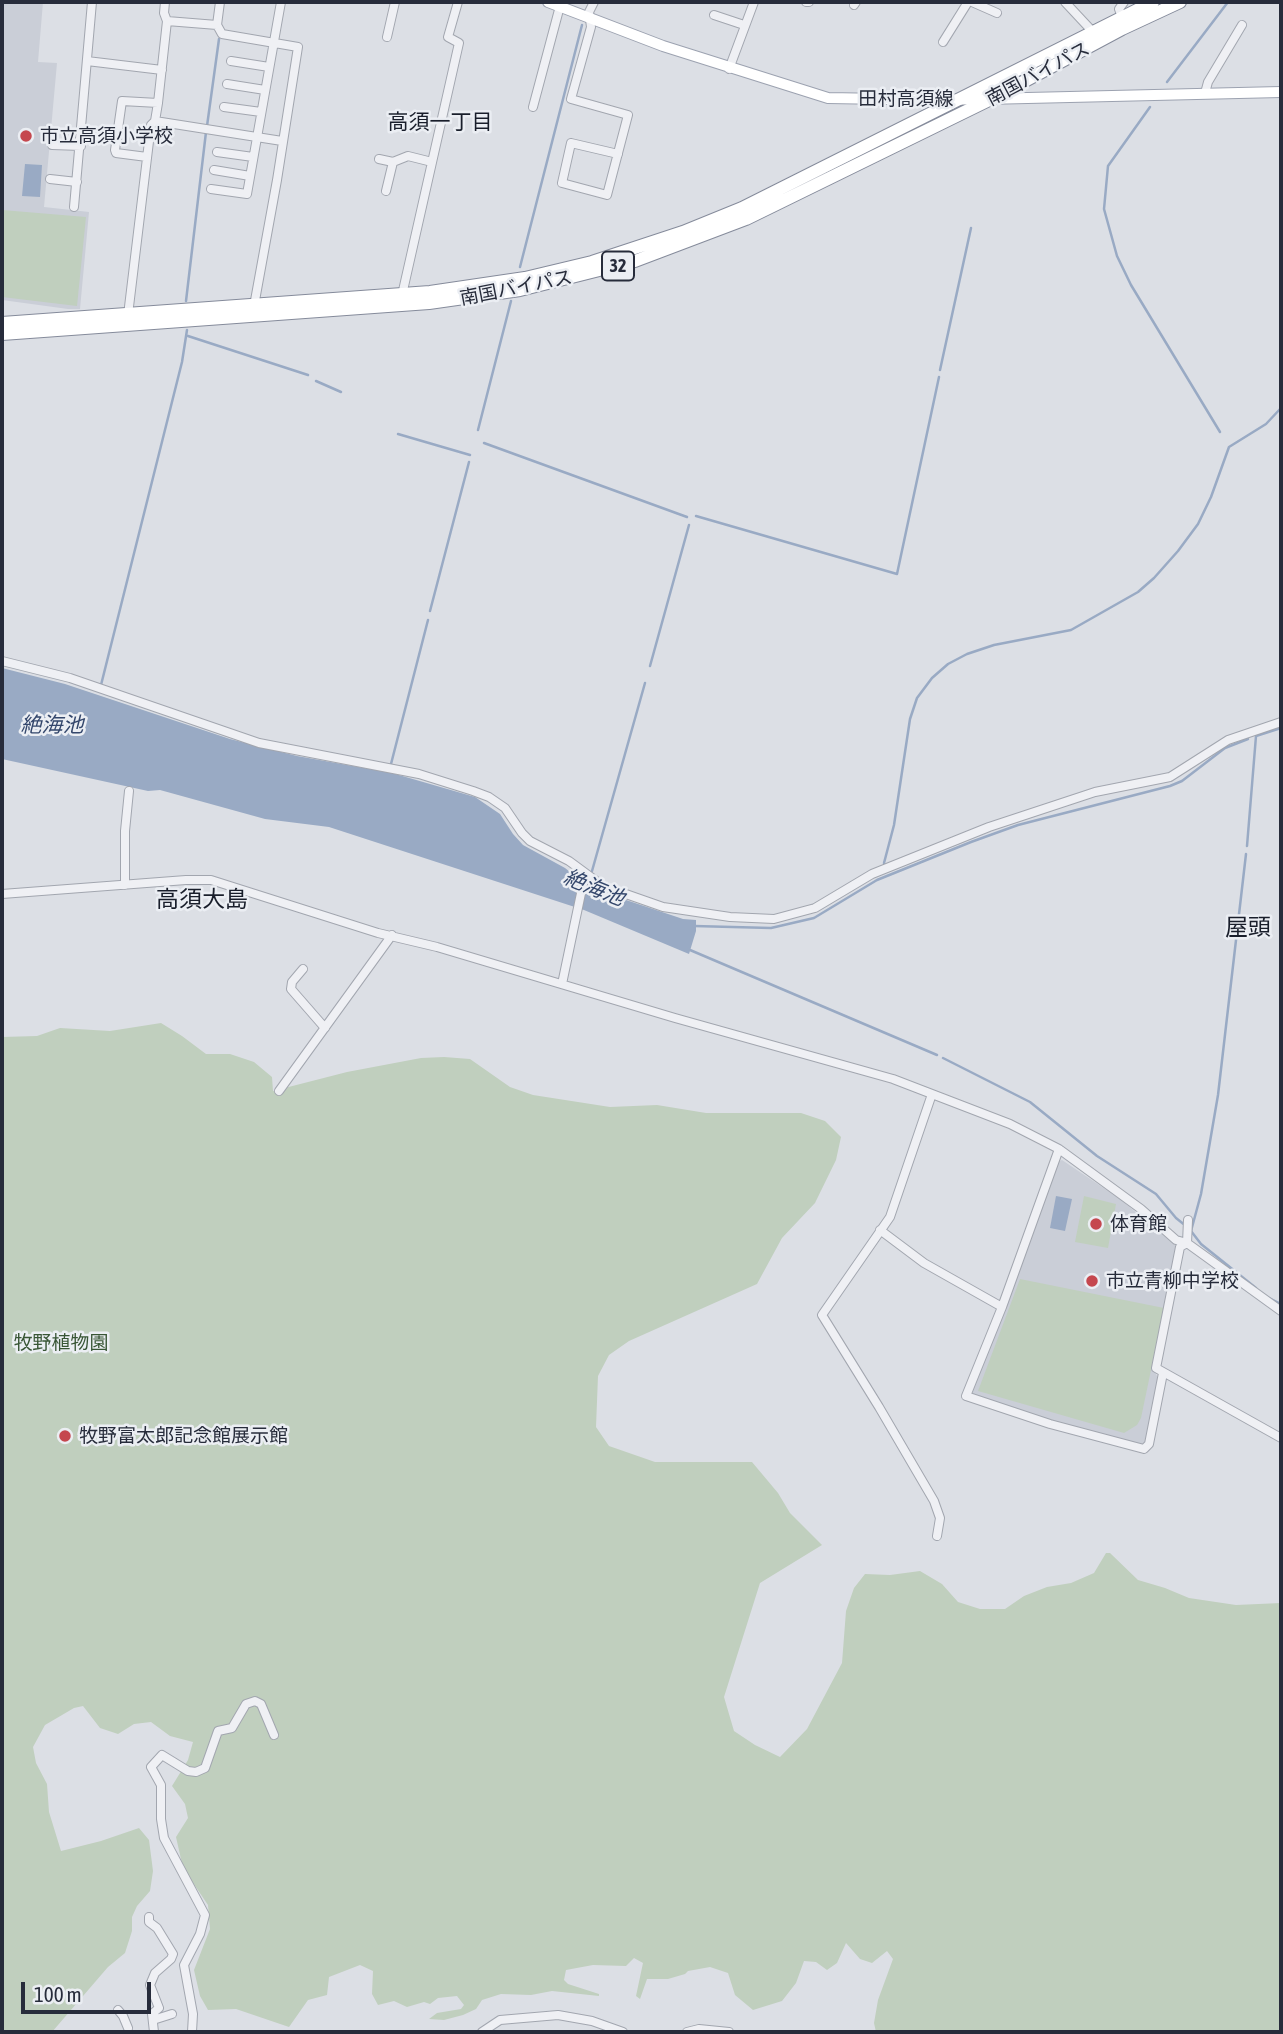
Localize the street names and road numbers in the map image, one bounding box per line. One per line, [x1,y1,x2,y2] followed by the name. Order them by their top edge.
[982,37,1094,111] street label: 南国バイパス
[859,88,953,110] street label: 田村高須線
[602,252,634,280] road number: 32
[458,266,574,310] street label: 南国バイパス

